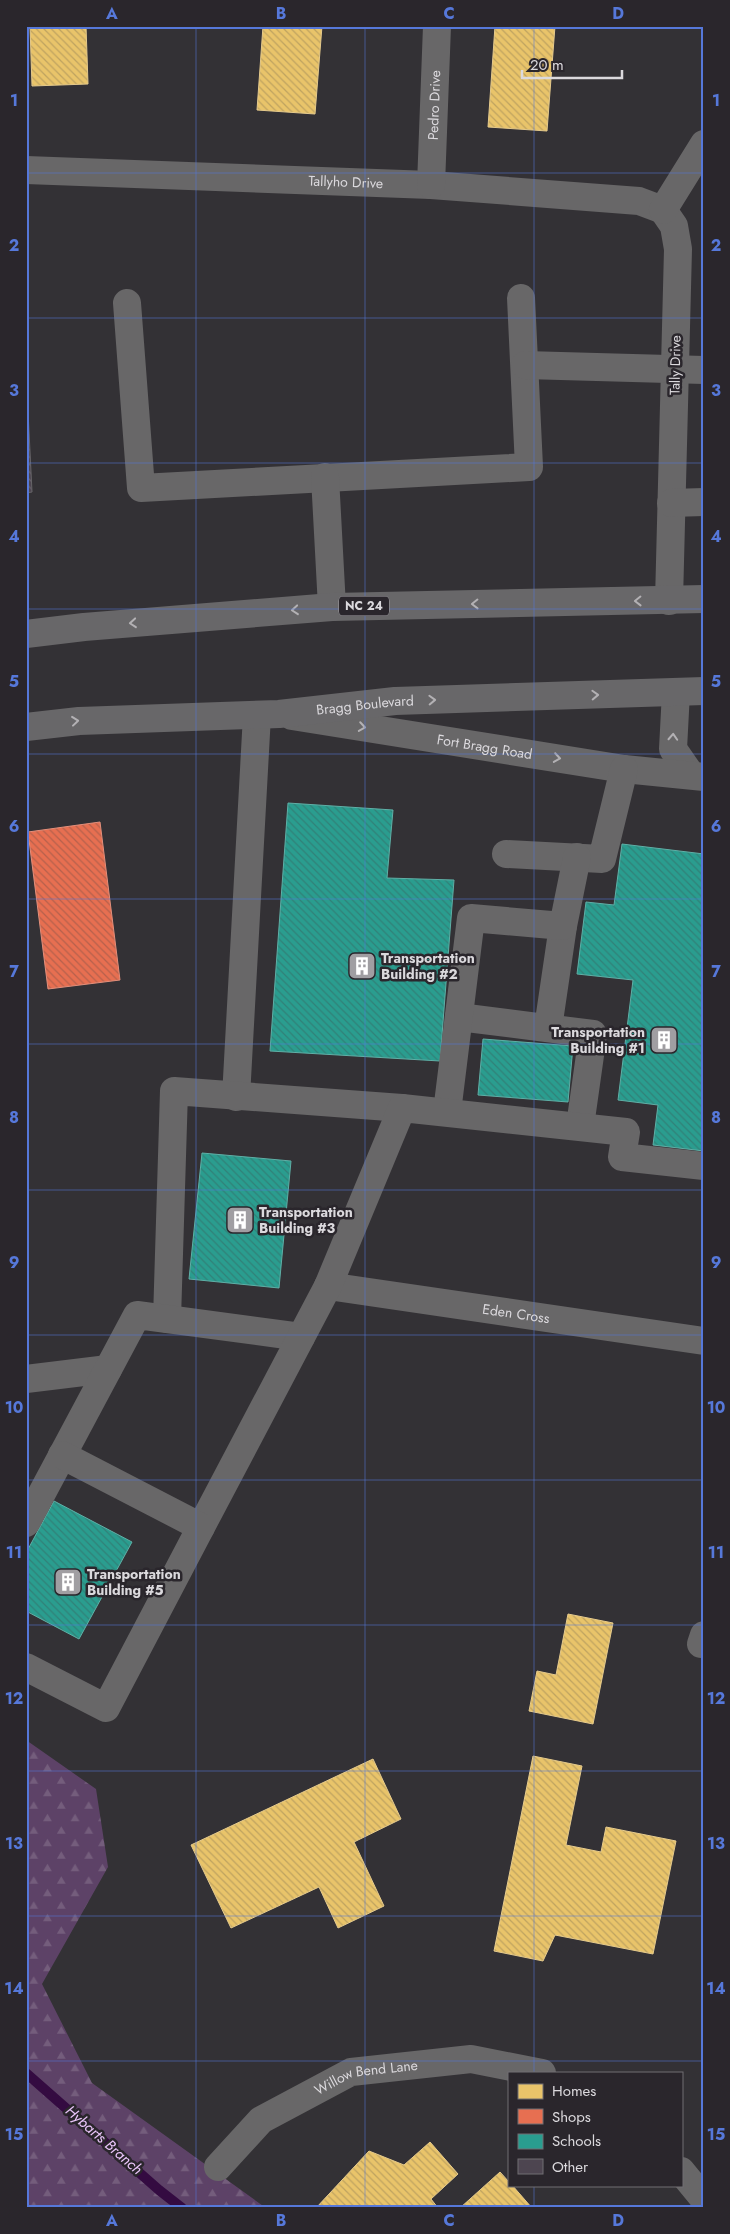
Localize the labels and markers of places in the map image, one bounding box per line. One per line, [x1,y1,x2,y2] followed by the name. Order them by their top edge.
[381,948,475,984] place label: Transportation Building #2
[347,951,377,981] building icon: Transportation Building #2
[551,1022,645,1058] place label: Transportation Building #1
[649,1025,679,1055] building icon: Transportation Building #1
[259,1202,353,1238] place label: Transportation Building #3
[225,1205,255,1235] building icon: Transportation Building #3
[87,1564,181,1600] place label: Transportation Building #5
[53,1567,83,1597] building icon: Transportation Building #5

